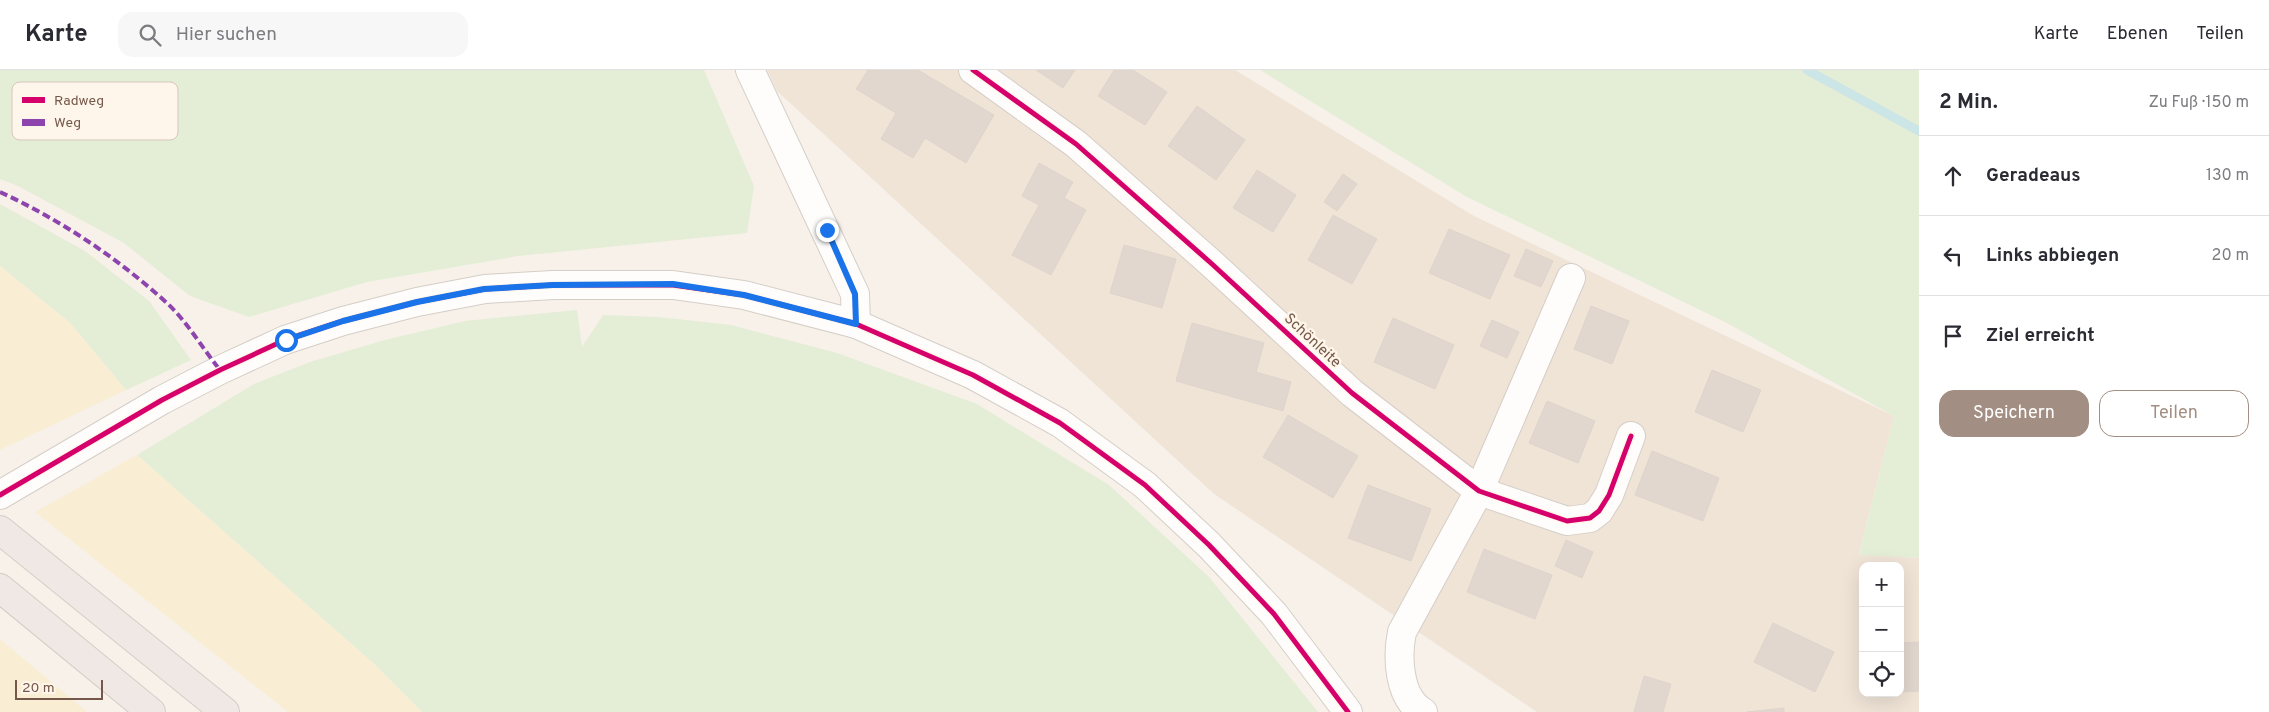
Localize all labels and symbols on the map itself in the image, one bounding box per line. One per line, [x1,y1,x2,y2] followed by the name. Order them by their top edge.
[12,82,178,140] legend
[54,93,104,110] text: Radweg
[54,115,81,132] text: Weg
[816,219,839,242] route end
[1279,310,1345,372] street label: Schönleite
[275,329,298,352] route start
[15,677,102,700] scale bar

